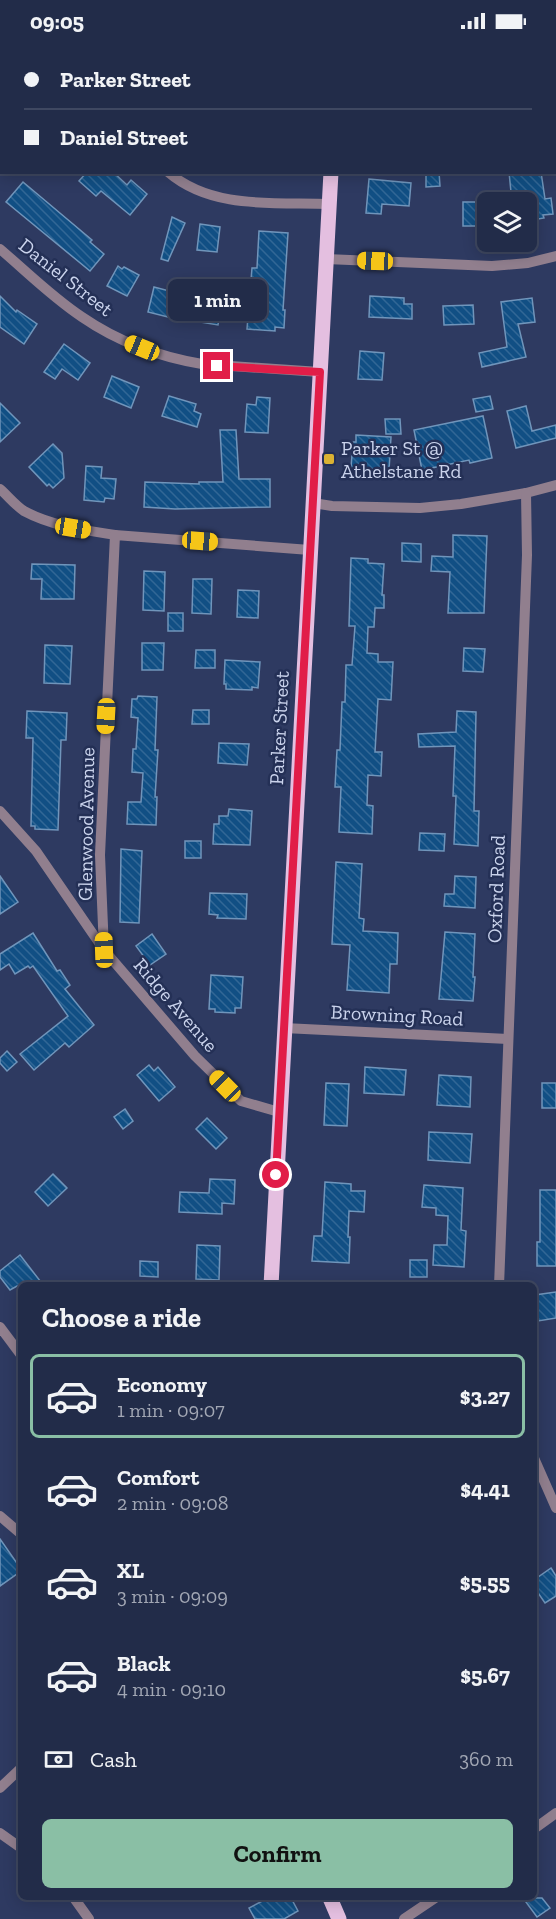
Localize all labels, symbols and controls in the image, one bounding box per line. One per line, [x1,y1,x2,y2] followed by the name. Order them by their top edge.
[30,8,84,35] text: 09:05
[60,66,191,93] text: Parker Street
[60,124,188,151] text: Daniel Street
[477,192,537,252] map controls
[477,192,537,252] button: layers
[14,233,118,321] street label: Daniel Street
[357,251,393,271] car
[168,279,266,321] callout: 1 min
[194,288,241,312] text: 1 min
[122,333,162,363] car
[203,352,230,379] route end
[341,436,461,483] place label: Parker St @ Athelstane Rd
[322,452,336,466] marker: Parker St @ Athelstane Rd
[54,516,92,540] car
[181,531,219,551] car
[264,670,294,786] street label: Parker Street
[96,698,116,734] car
[73,747,99,901] street label: Glenwood Avenue
[482,835,510,943] street label: Oxford Road
[94,932,114,968] car
[129,953,223,1057] street label: Ridge Avenue
[330,1000,464,1030] street label: Browning Road
[206,1067,244,1105] car
[262,1161,289,1188] route start
[42,1302,201,1334] text: Choose a ride
[45,1369,99,1423] icon: car
[117,1371,207,1398] text: Economy
[460,1383,510,1410] text: $3.27
[117,1398,225,1422] text: 1 min · 09:07
[45,1462,99,1516] icon: car
[117,1464,199,1491] text: Comfort
[460,1476,510,1503] text: $4.41
[117,1491,229,1515] text: 2 min · 09:08
[45,1555,99,1609] icon: car
[117,1557,144,1584] text: XL
[460,1569,510,1596] text: $5.55
[117,1584,228,1608] text: 3 min · 09:09
[45,1648,99,1702] icon: car
[117,1650,171,1677] text: Black
[460,1662,510,1689] text: $5.67
[117,1677,226,1701] text: 4 min · 09:10
[42,1743,75,1776] icon: cash
[90,1746,137,1773] text: Cash
[459,1747,513,1771] text: 360 m
[42,1819,513,1888] button: Confirm

